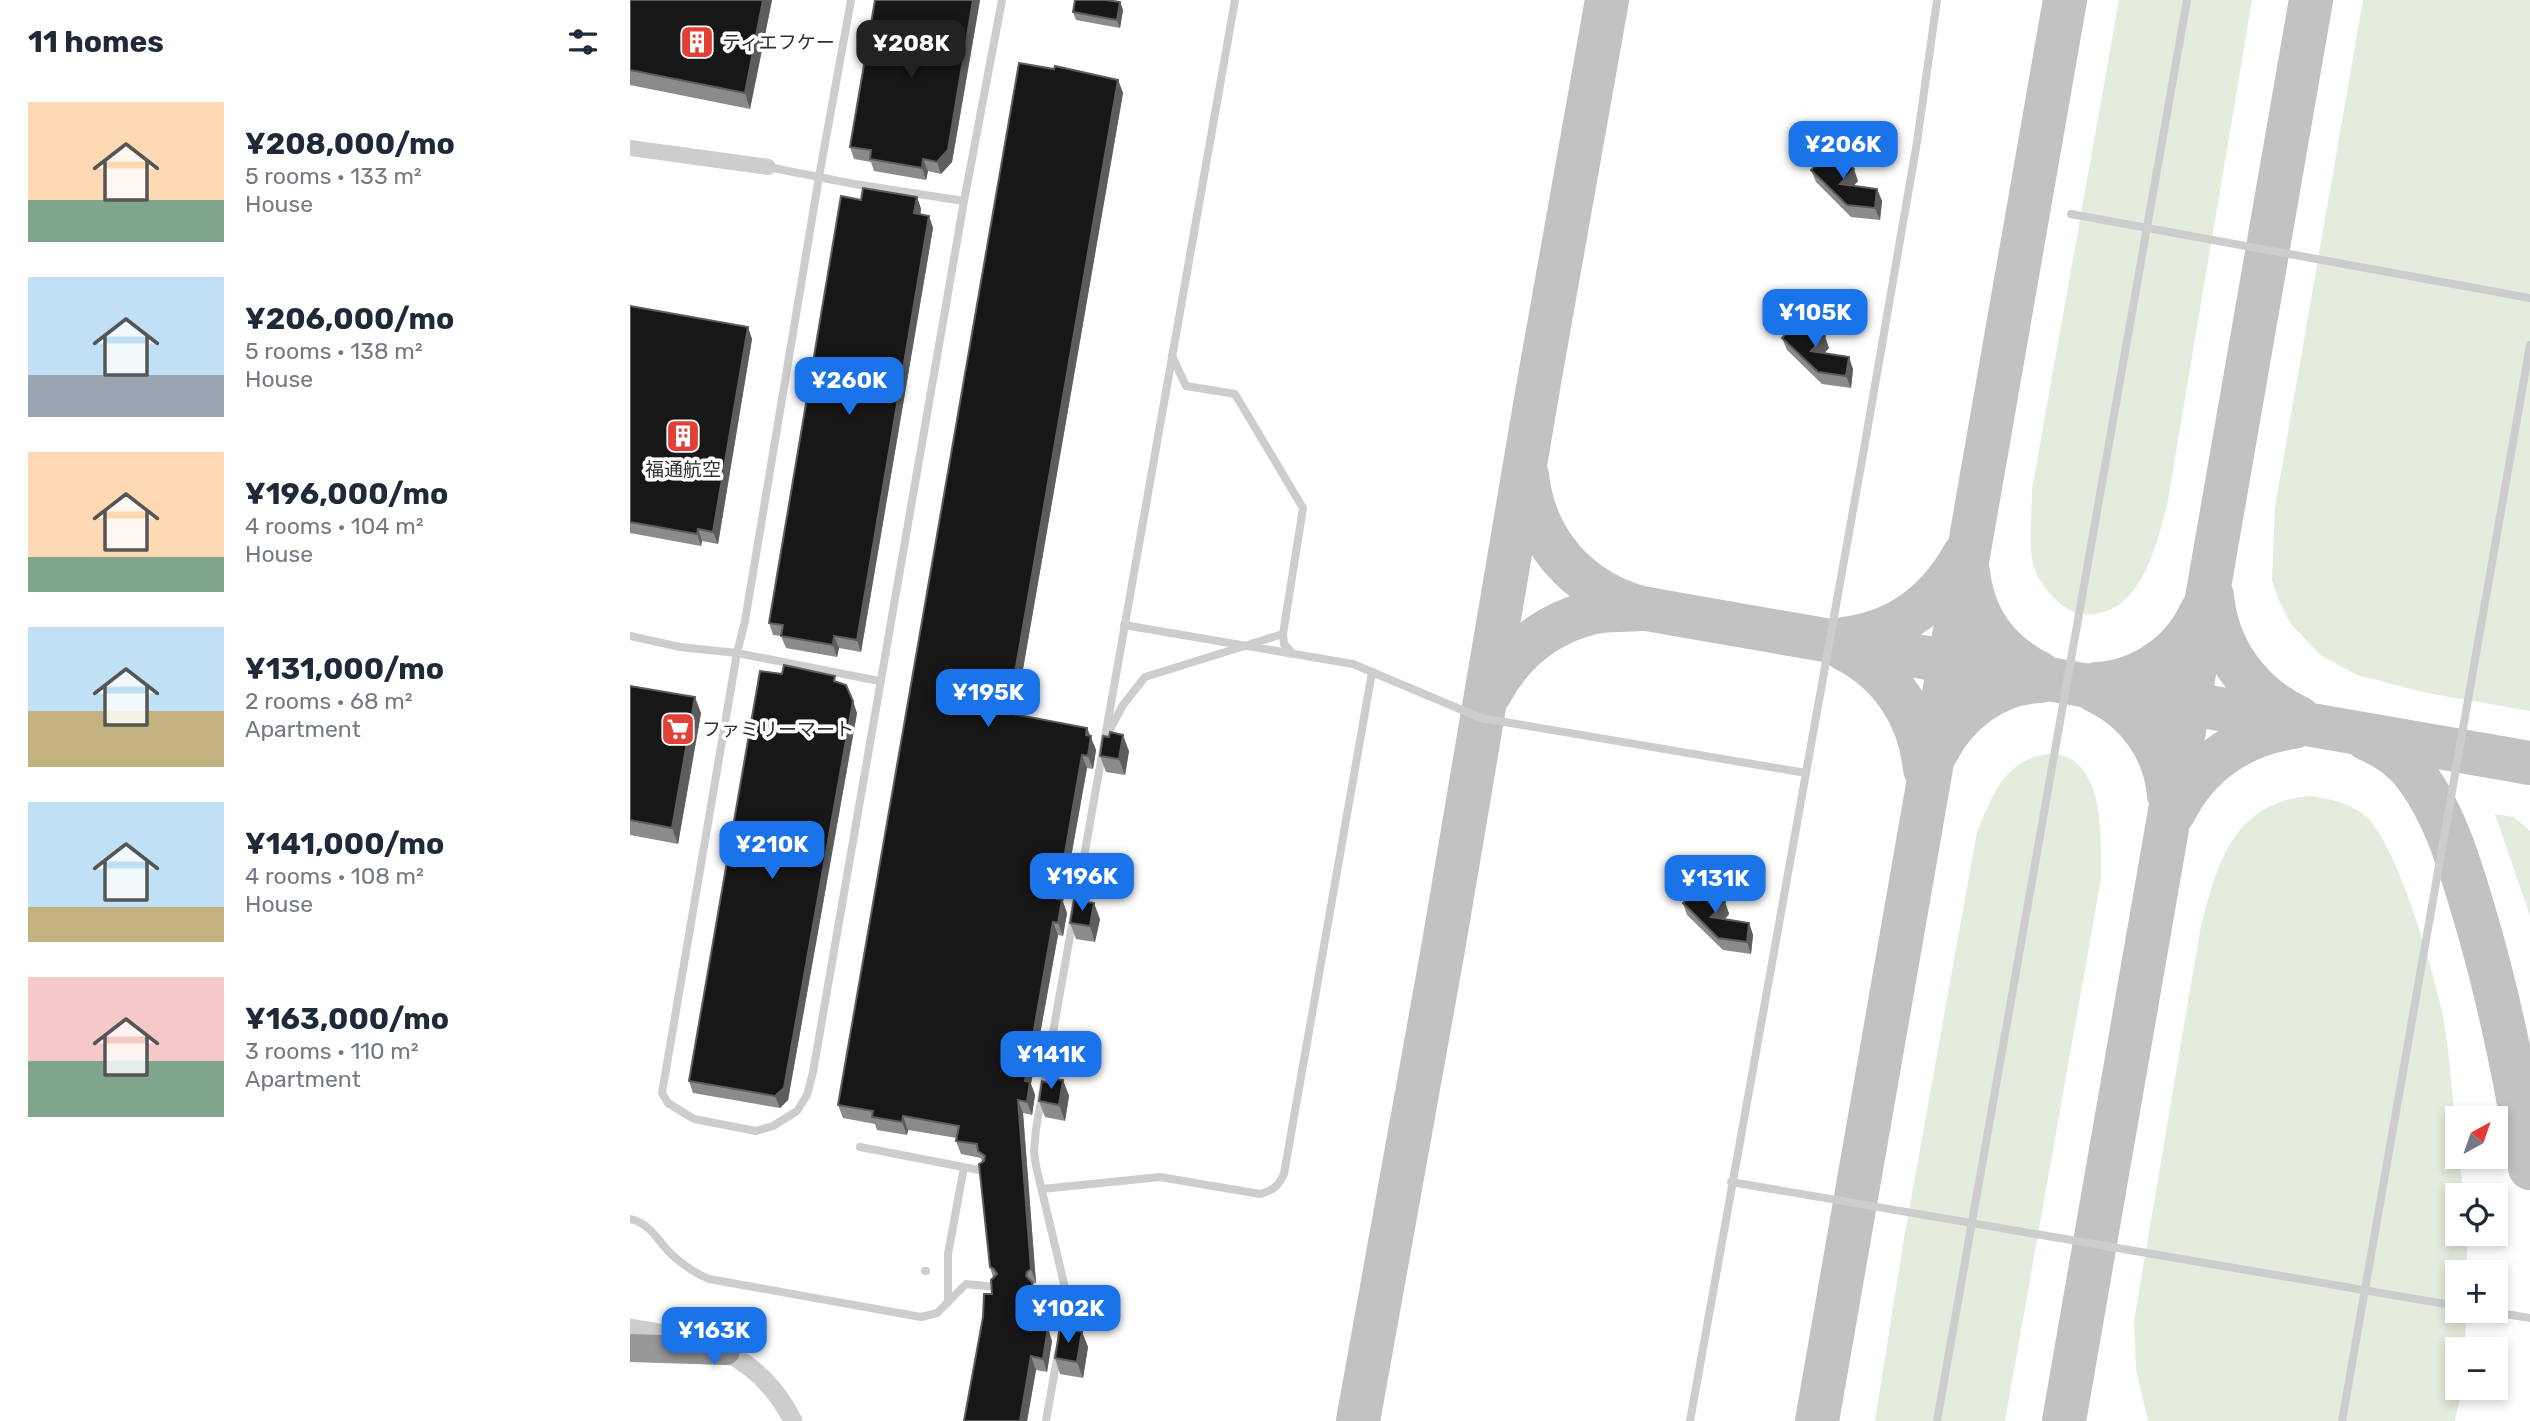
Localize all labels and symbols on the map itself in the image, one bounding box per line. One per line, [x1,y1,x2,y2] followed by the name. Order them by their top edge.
[862,20,960,80] pin: ¥208K
[678,23,716,61] building icon: ティエフケー
[722,31,835,54] place label: ティエフケー
[1794,122,1892,181] pin: ¥206K
[1766,290,1864,349] pin: ¥105K
[800,358,898,417] pin: ¥260K
[664,417,702,455] building icon: 福通航空
[645,458,721,481] place label: 福通航空
[939,670,1037,729] pin: ¥195K
[659,710,697,748] supermarket icon: ファミリーマート
[702,718,854,741] place label: ファミリーマート
[723,822,821,881] pin: ¥210K
[1033,853,1131,913] pin: ¥196K
[1666,856,1764,915] pin: ¥131K
[1002,1032,1100,1091] pin: ¥141K
[2445,1106,2508,1169] north arrow
[1019,1286,1117,1345] pin: ¥102K
[665,1308,763,1367] pin: ¥163K

